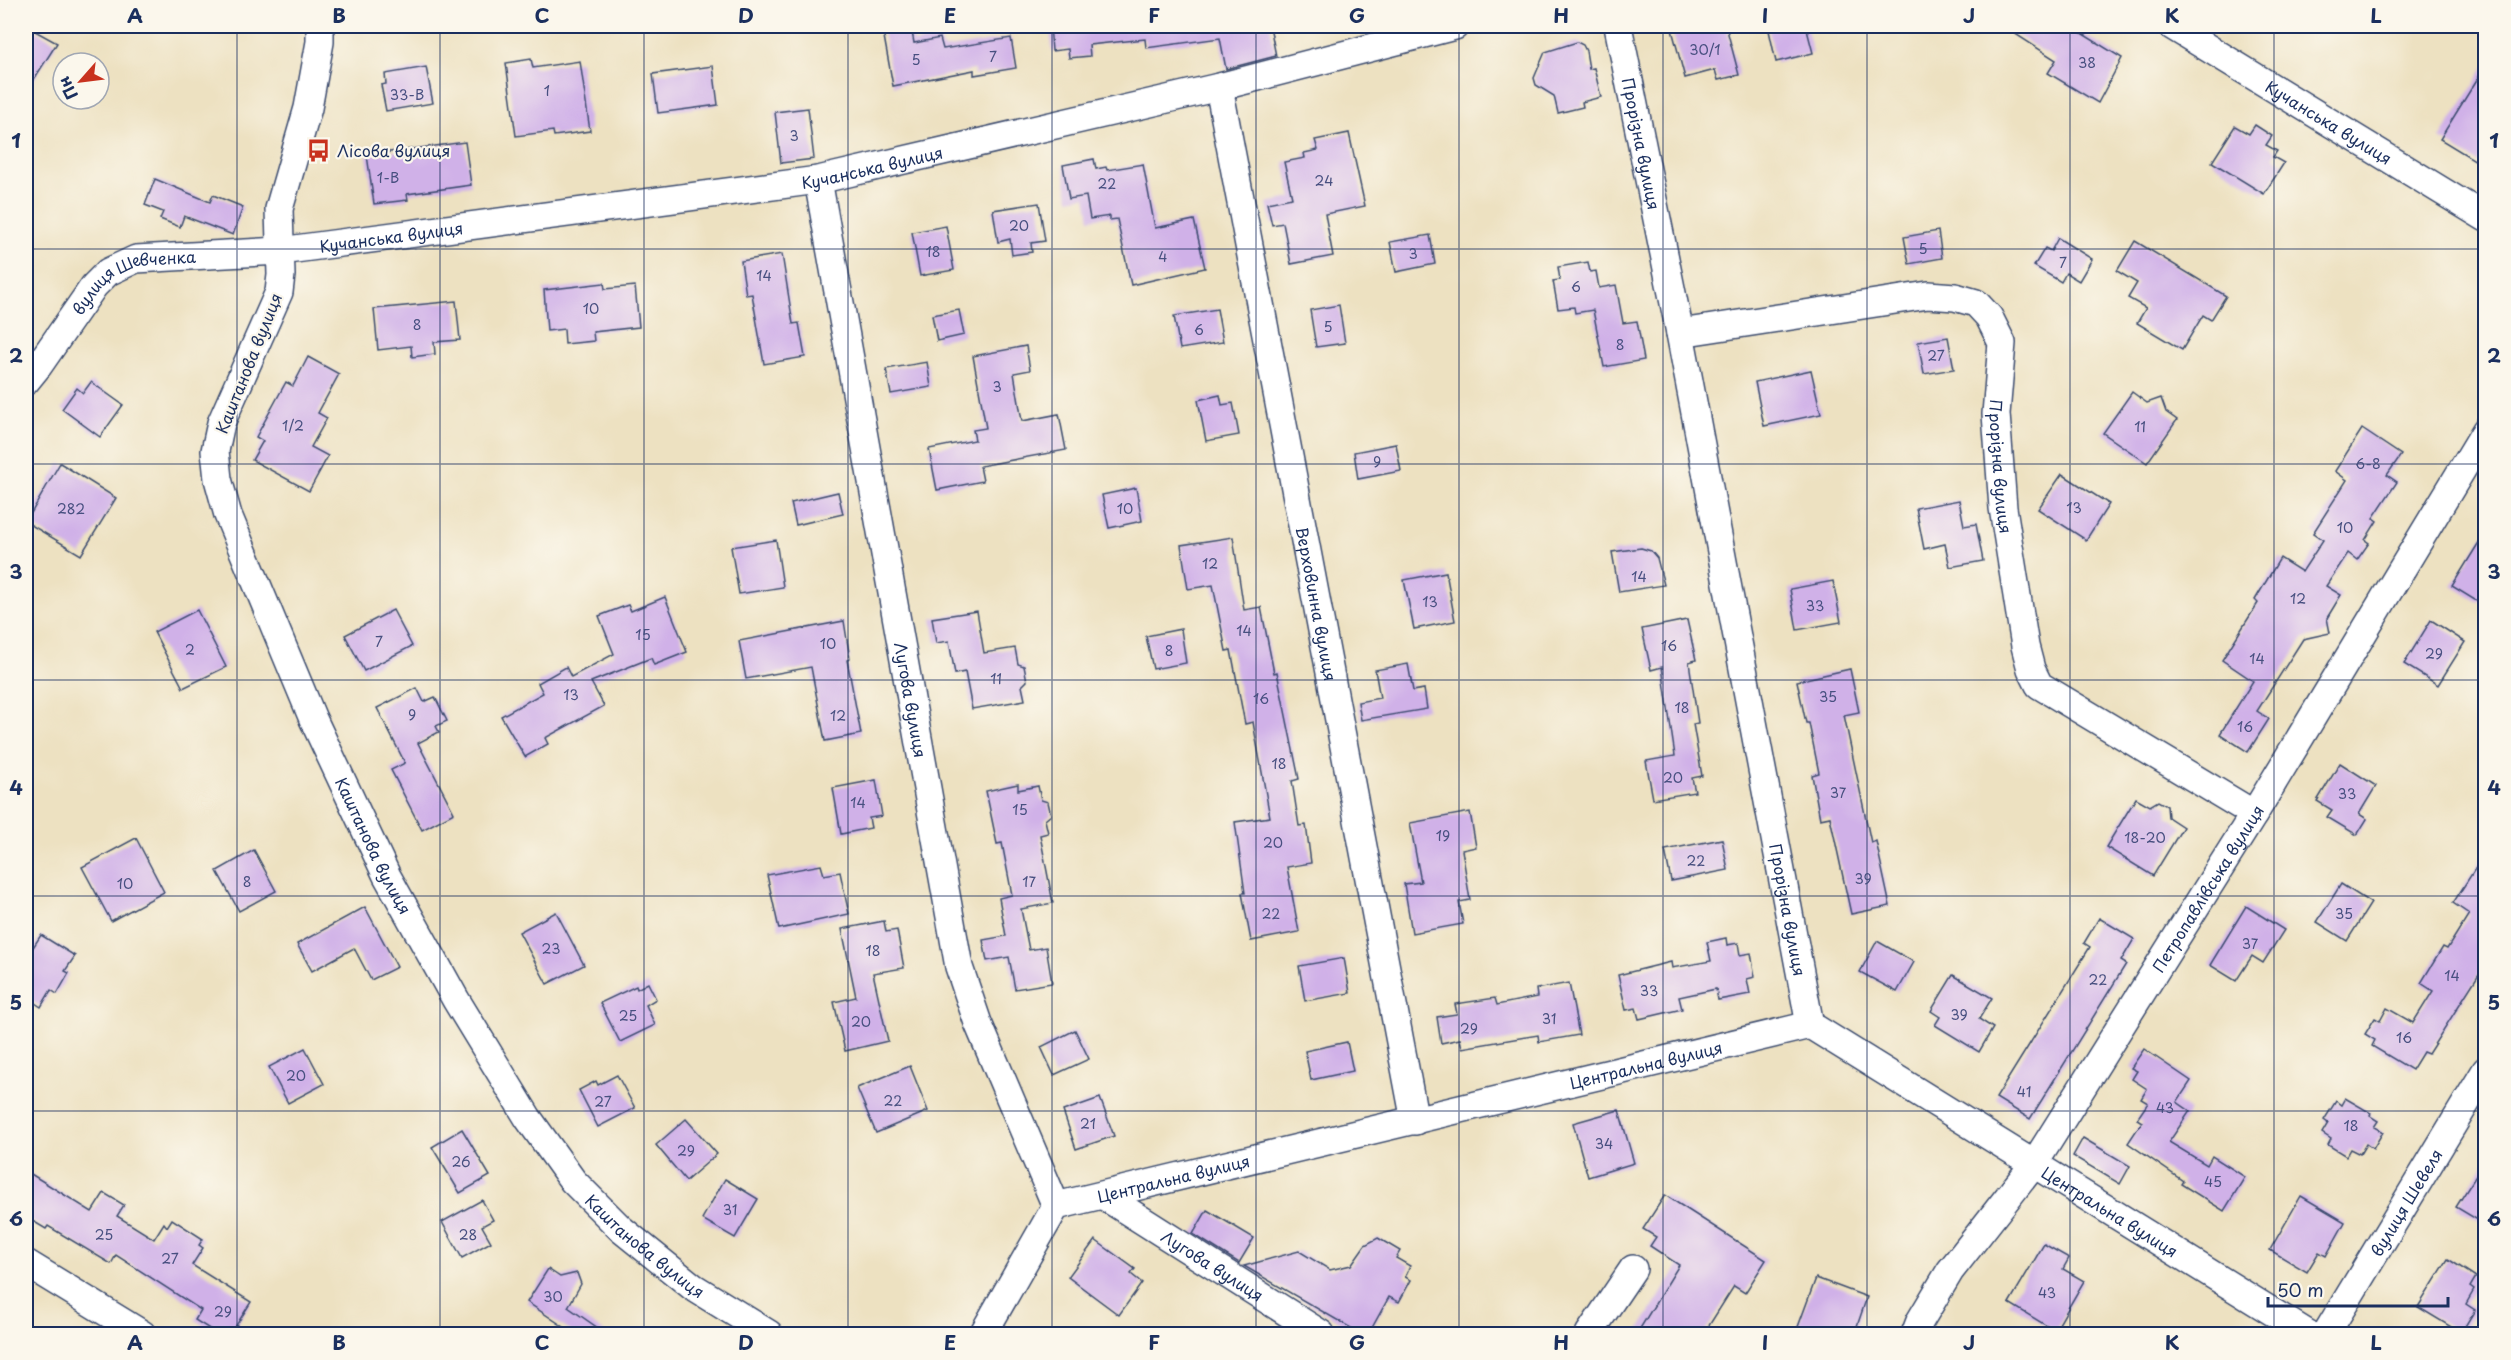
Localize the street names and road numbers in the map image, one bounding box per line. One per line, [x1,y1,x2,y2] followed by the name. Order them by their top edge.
[2261,74,2397,170] street label: Кучанська вулиця
[1617,75,1667,212] street label: Прорізна вулиця
[800,139,945,194] street label: Кучанська вулиця
[318,215,464,258] street label: Кучанська вулиця
[66,244,196,319] street label: вулиця Шевченка
[209,289,287,437] street label: Каштанова вулиця
[1984,399,2019,535] street label: Прорізна вулиця
[1291,525,1343,683] street label: Верховинна вулиця
[889,640,933,759] street label: Лугова вулиця
[330,773,418,918] street label: Каштанова вулиця
[2146,800,2269,977] street label: Петропавлівська вулиця
[1764,842,1813,978] street label: Прорізна вулиця
[1567,1034,1725,1094] street label: Центральна вулиця
[2364,1144,2448,1261] street label: вулиця Шевеля
[1095,1148,1252,1208] street label: Центральна вулиця
[2037,1160,2183,1263] street label: Центральна вулиця
[580,1188,709,1303] street label: Каштанова вулиця
[1157,1224,1269,1307] street label: Лугова вулиця

